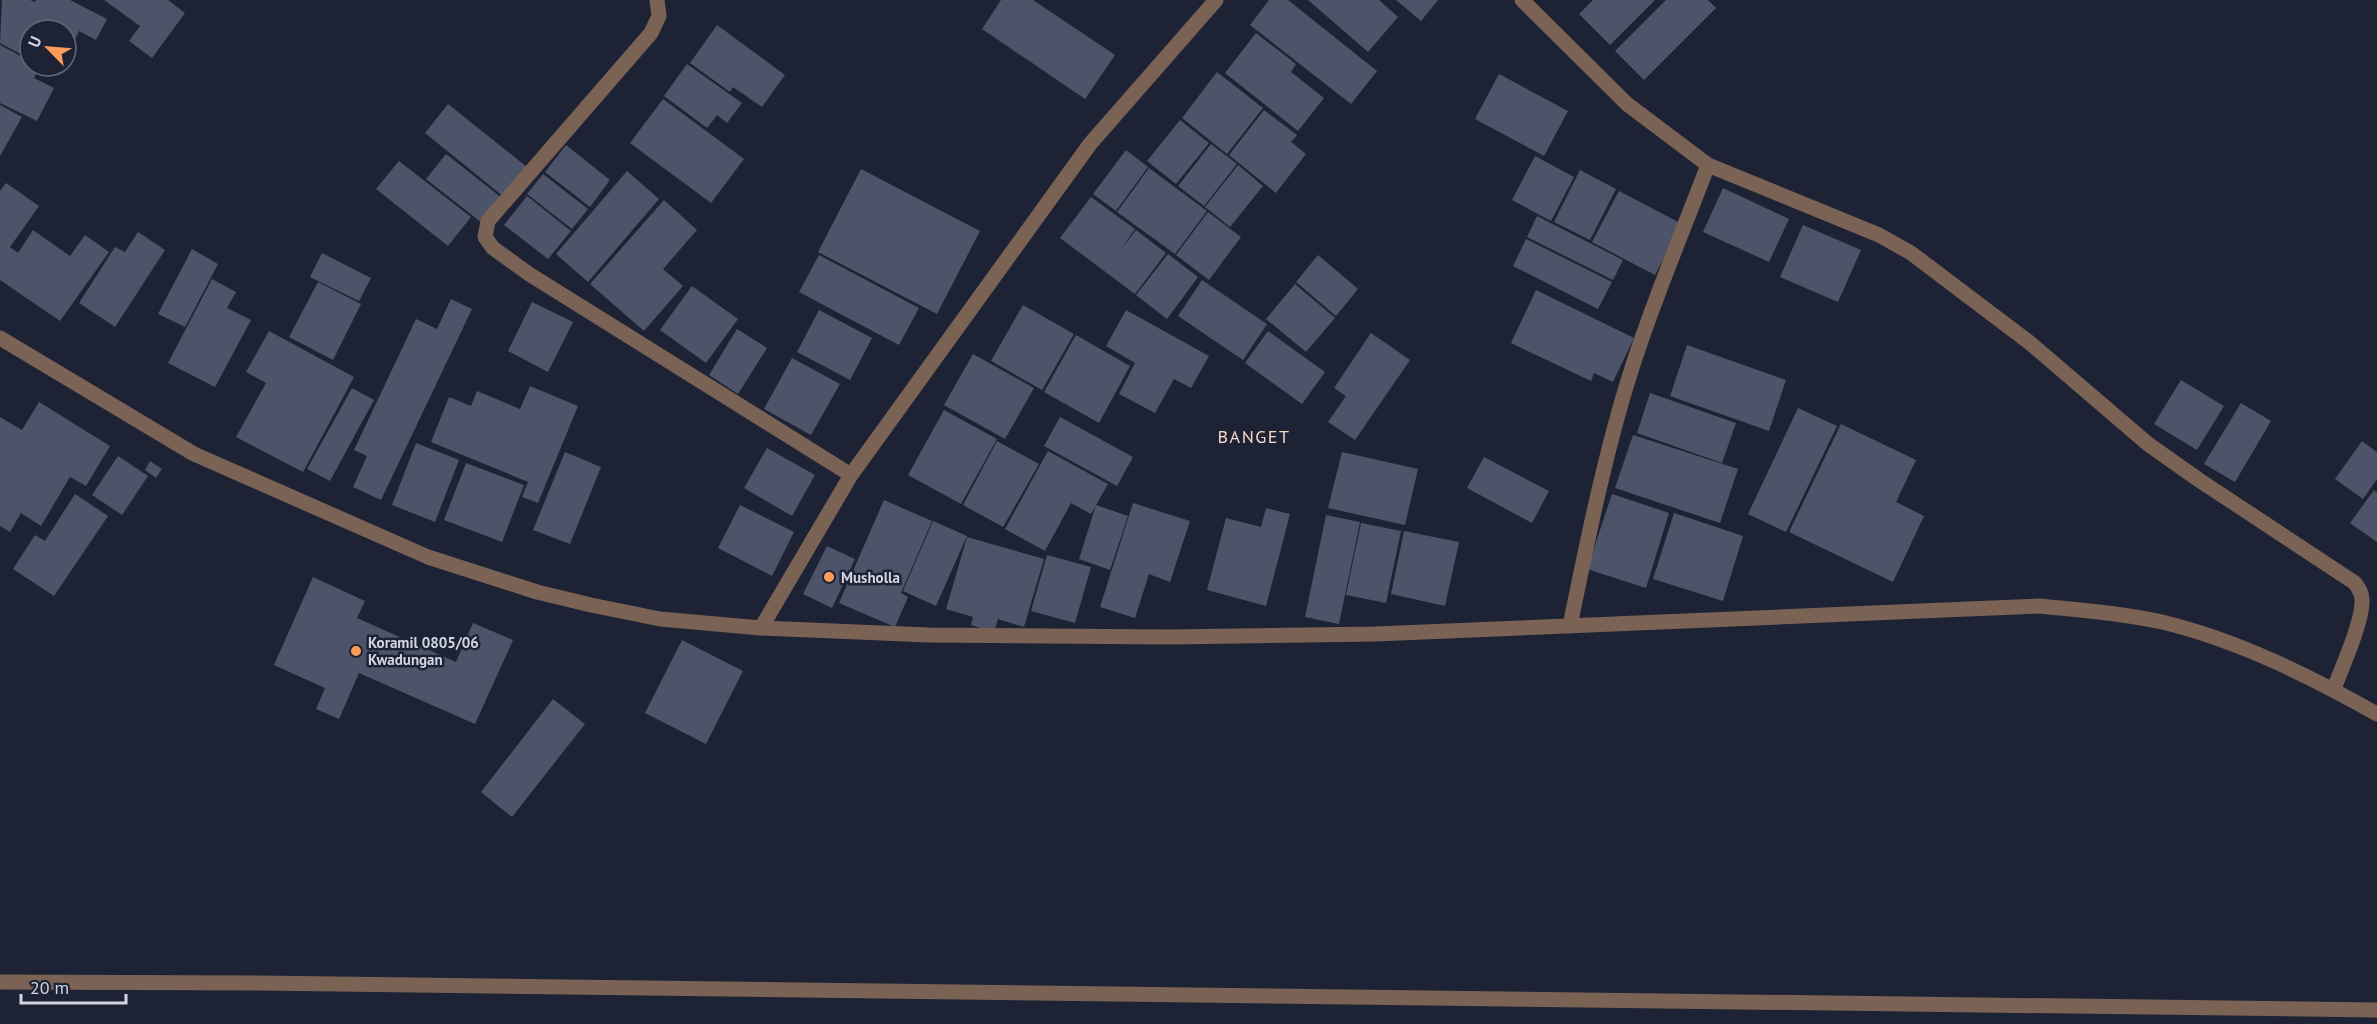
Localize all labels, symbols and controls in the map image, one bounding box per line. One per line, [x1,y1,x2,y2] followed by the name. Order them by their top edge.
[18,18,78,78] north arrow
[23,33,46,50] text: U
[1218,425,1290,448] district label: BANGET
[841,568,900,587] place label: Musholla
[822,570,836,584] marker: Musholla
[368,633,479,669] place label: Koramil 0805/06 Kwadungan
[349,644,363,658] marker: Koramil 0805/06 Kwadungan
[21,967,126,1005] scale bar
[30,976,69,999] text: 20 m

